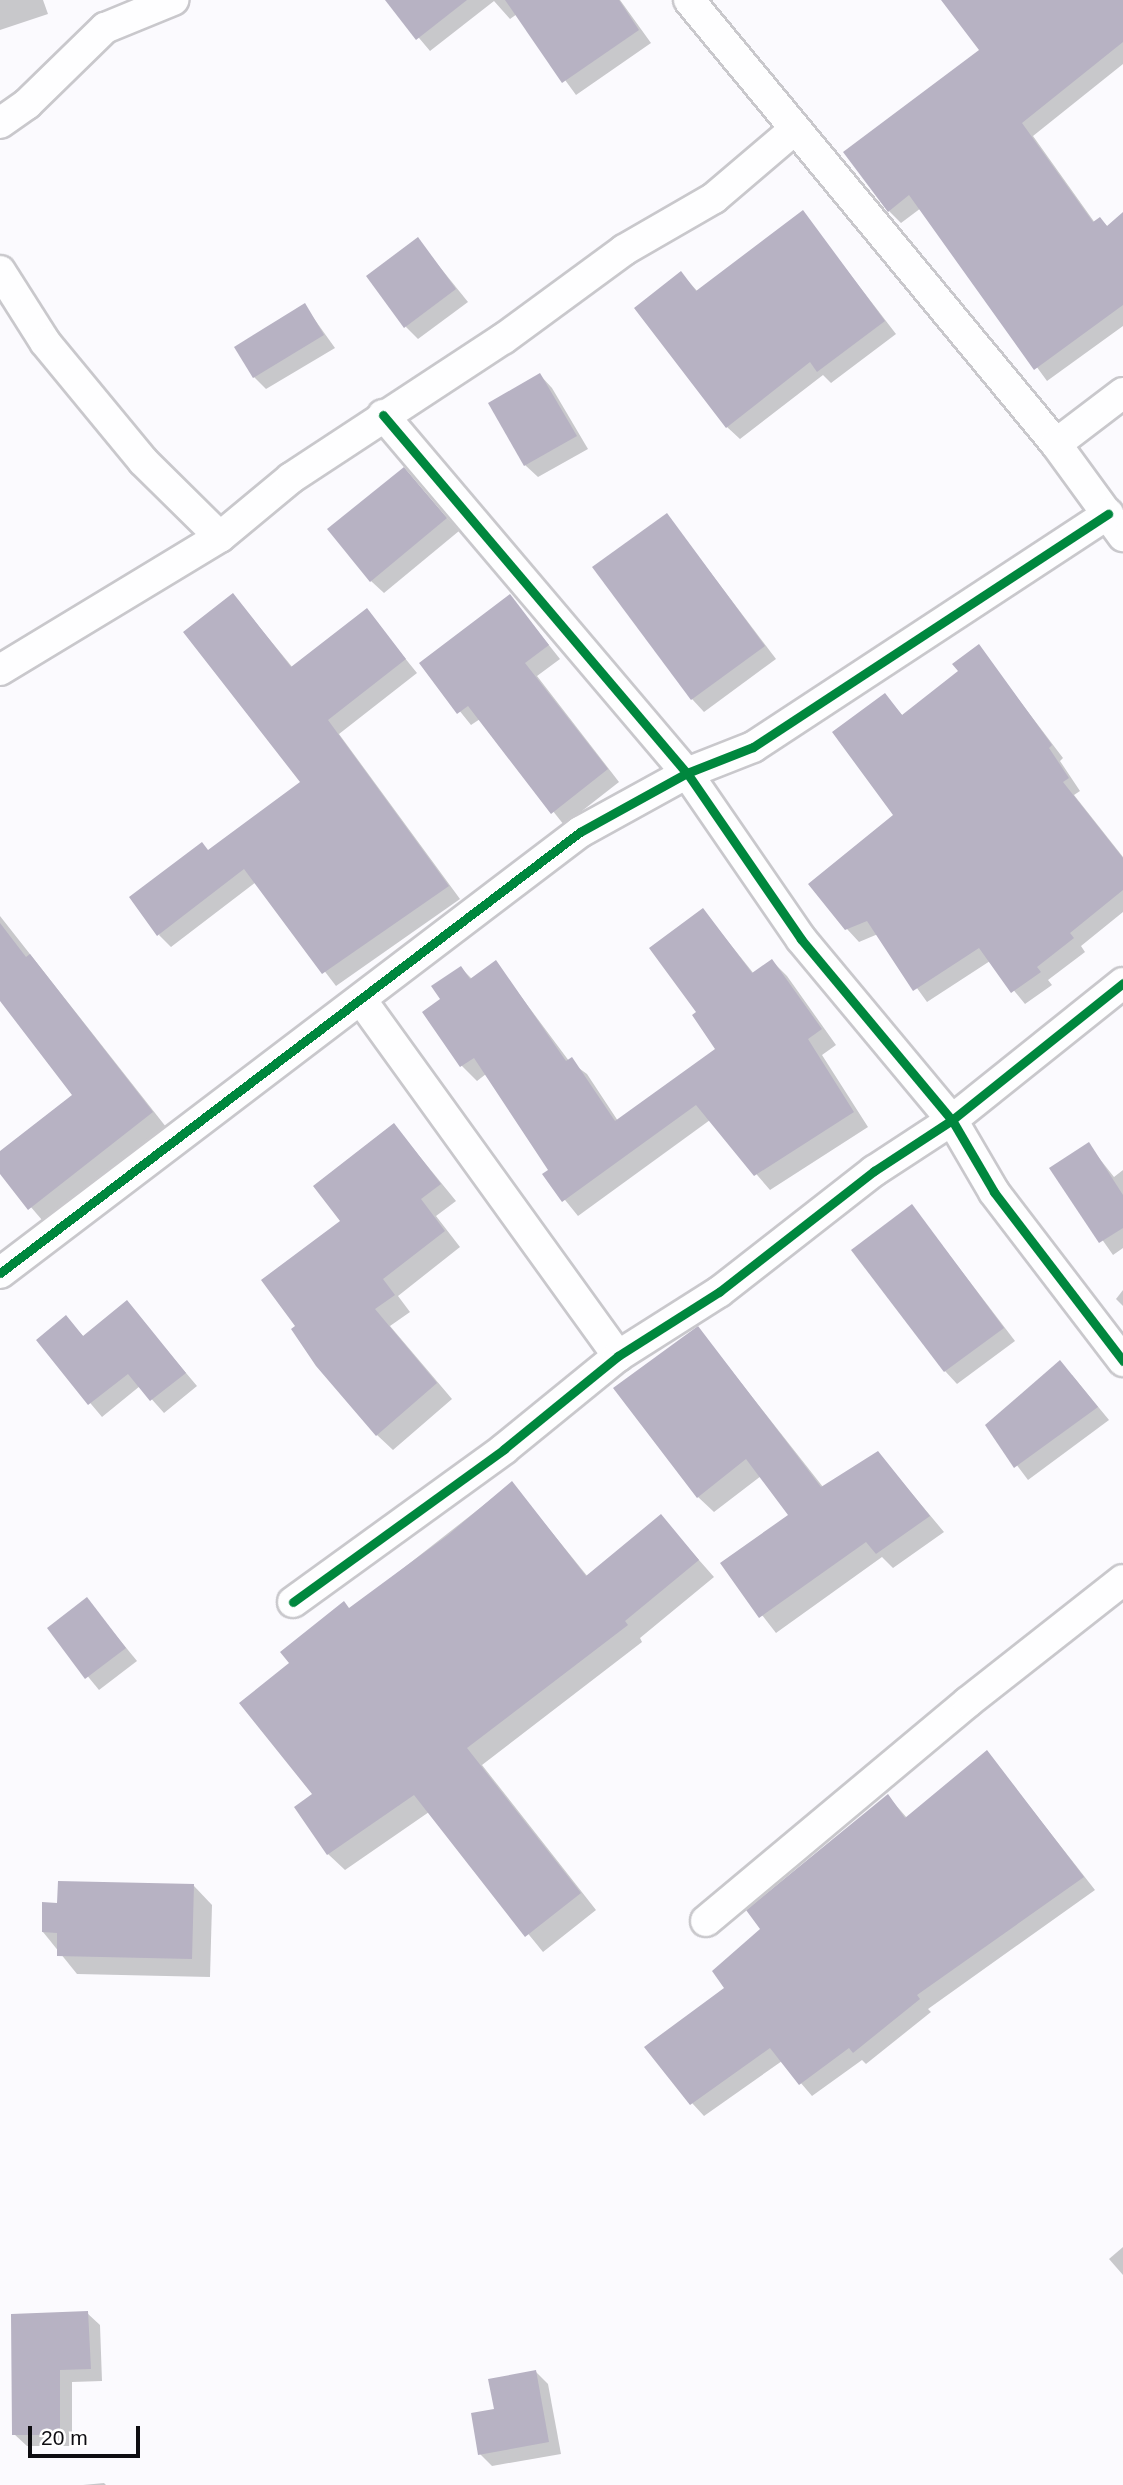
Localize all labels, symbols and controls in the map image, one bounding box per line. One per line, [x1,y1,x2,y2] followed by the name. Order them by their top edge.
[32,2412,144,2456] scale bar
[41,2426,88,2449] text: 20 m

